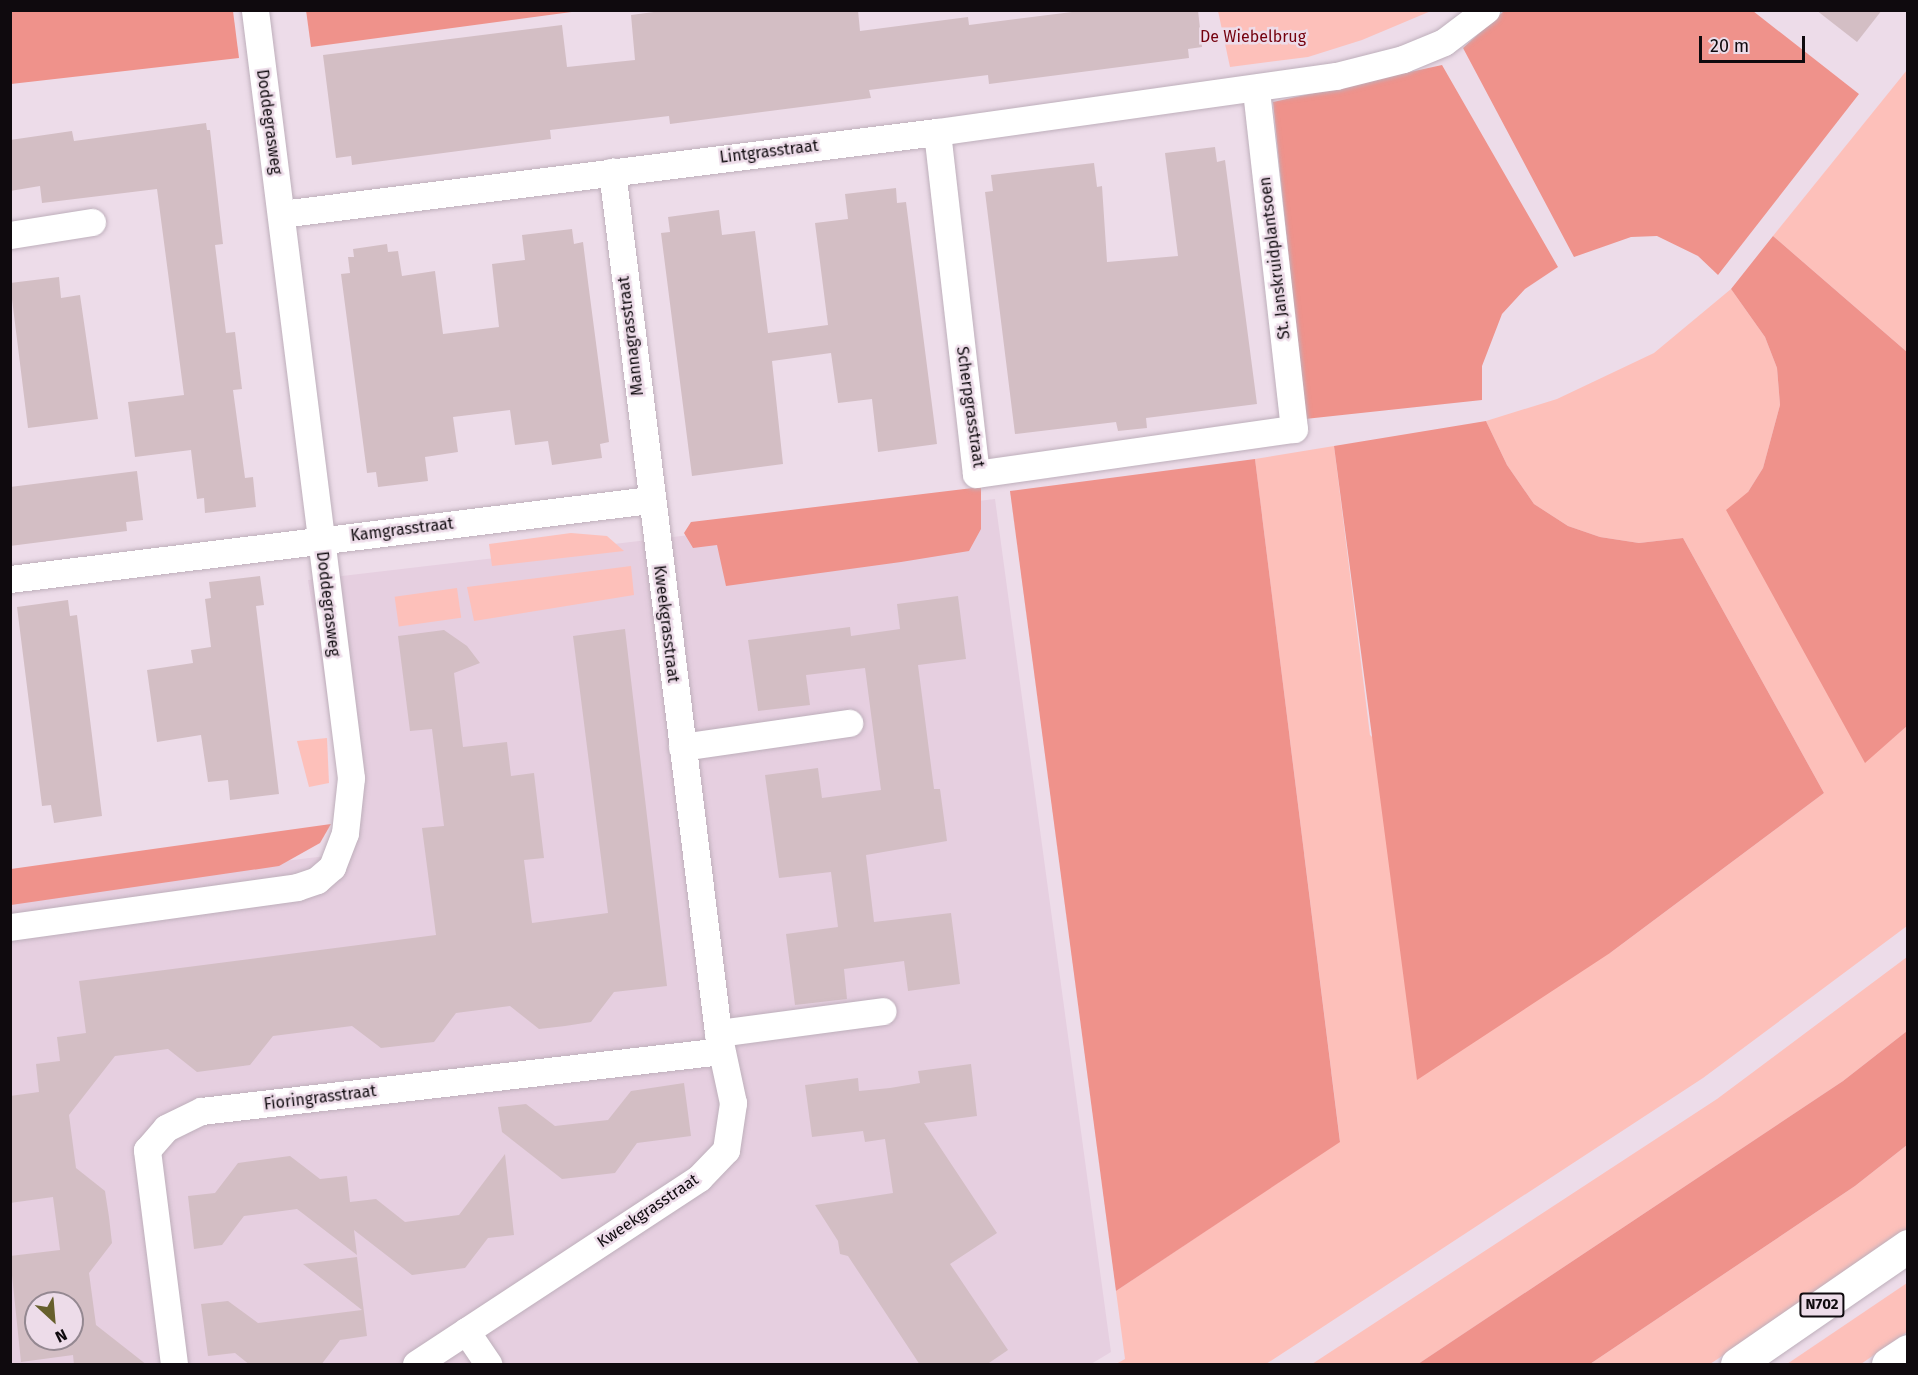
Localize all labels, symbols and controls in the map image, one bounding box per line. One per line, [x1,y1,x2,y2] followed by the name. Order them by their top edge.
[1702,24,1808,62] scale bar
[1200,27,1306,47] park label: De Wiebelbrug
[1710,35,1749,57] text: 20 m
[252,68,286,176] street label: Doddegrasweg
[719,136,819,168] street label: Lintgrasstraat
[1255,176,1295,340] street label: St. Janskruidplantsoen
[614,275,648,397] street label: Mannagrasstraat
[952,345,988,469] street label: Scherpgrasstraat
[349,514,455,546] street label: Kamgrasstraat
[312,550,344,658] street label: Doddegrasweg
[649,564,683,684] street label: Kweekgrasstraat
[263,1082,377,1114] street label: Fioringrasstraat
[594,1170,702,1252] street label: Kweekgrasstraat
[24,1291,84,1351] north arrow
[1798,1293,1846,1317] road number: N702
[52,1325,70,1347] text: N

